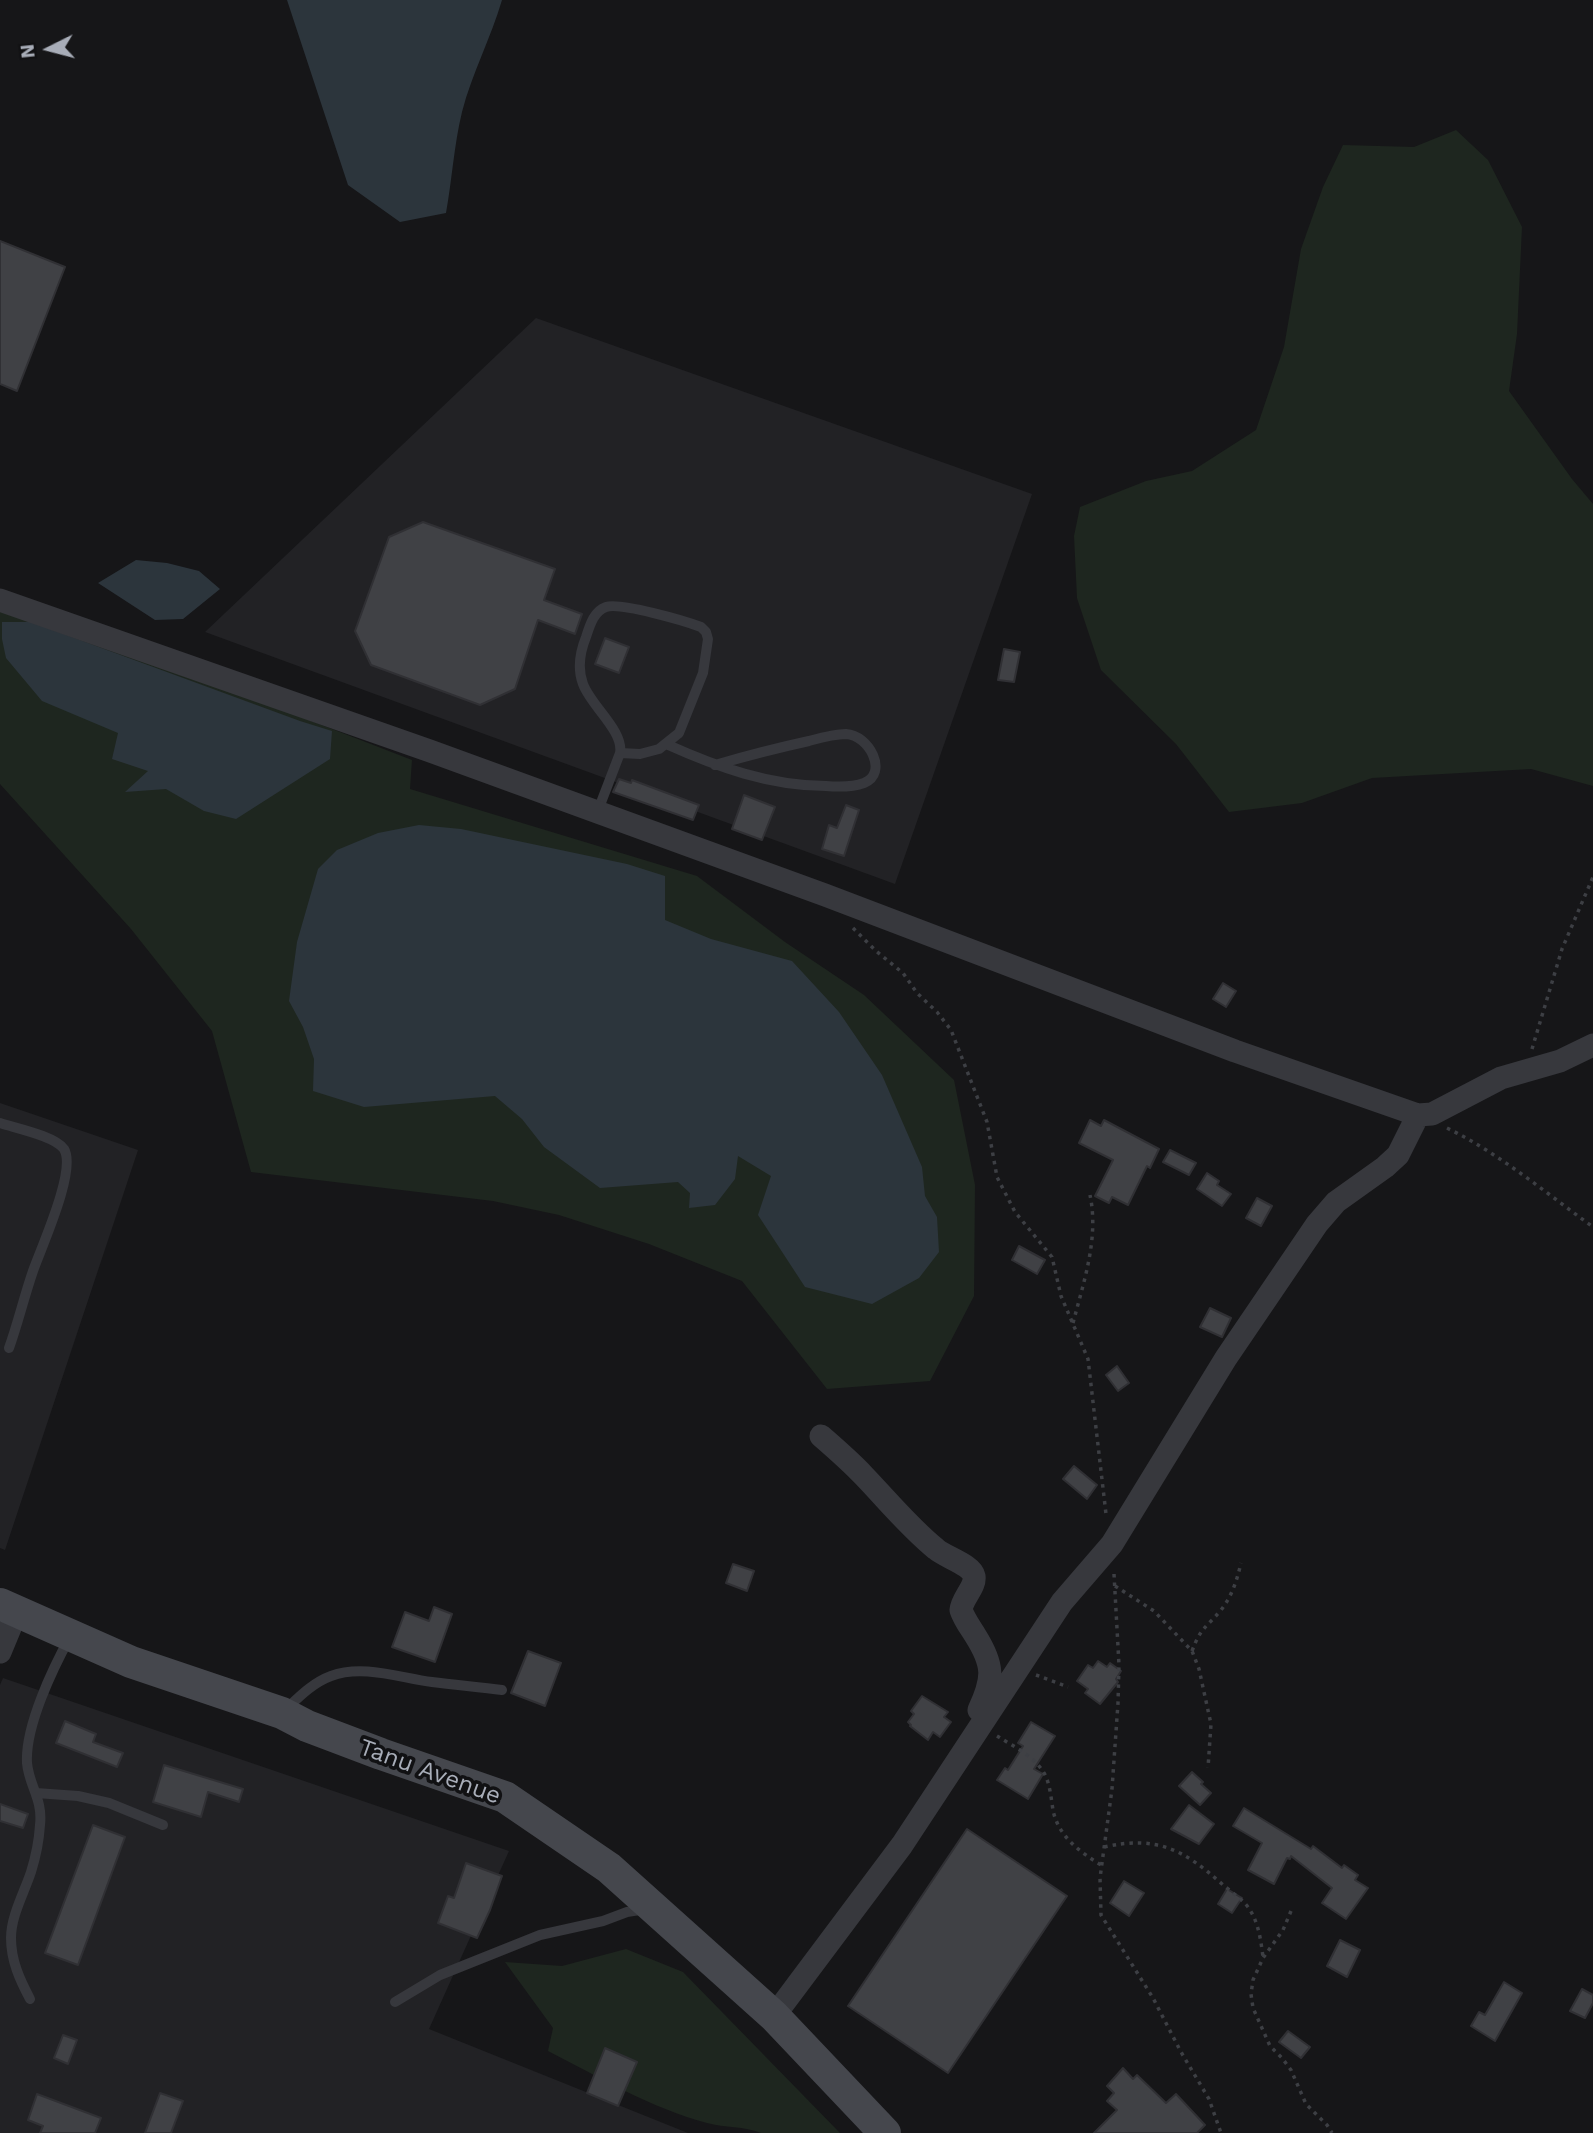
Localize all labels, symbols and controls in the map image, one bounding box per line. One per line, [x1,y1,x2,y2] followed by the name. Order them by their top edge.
[14,14,84,84] north arrow
[15,43,40,59] text: N
[355,1733,505,1811] street label: Tanu Avenue

